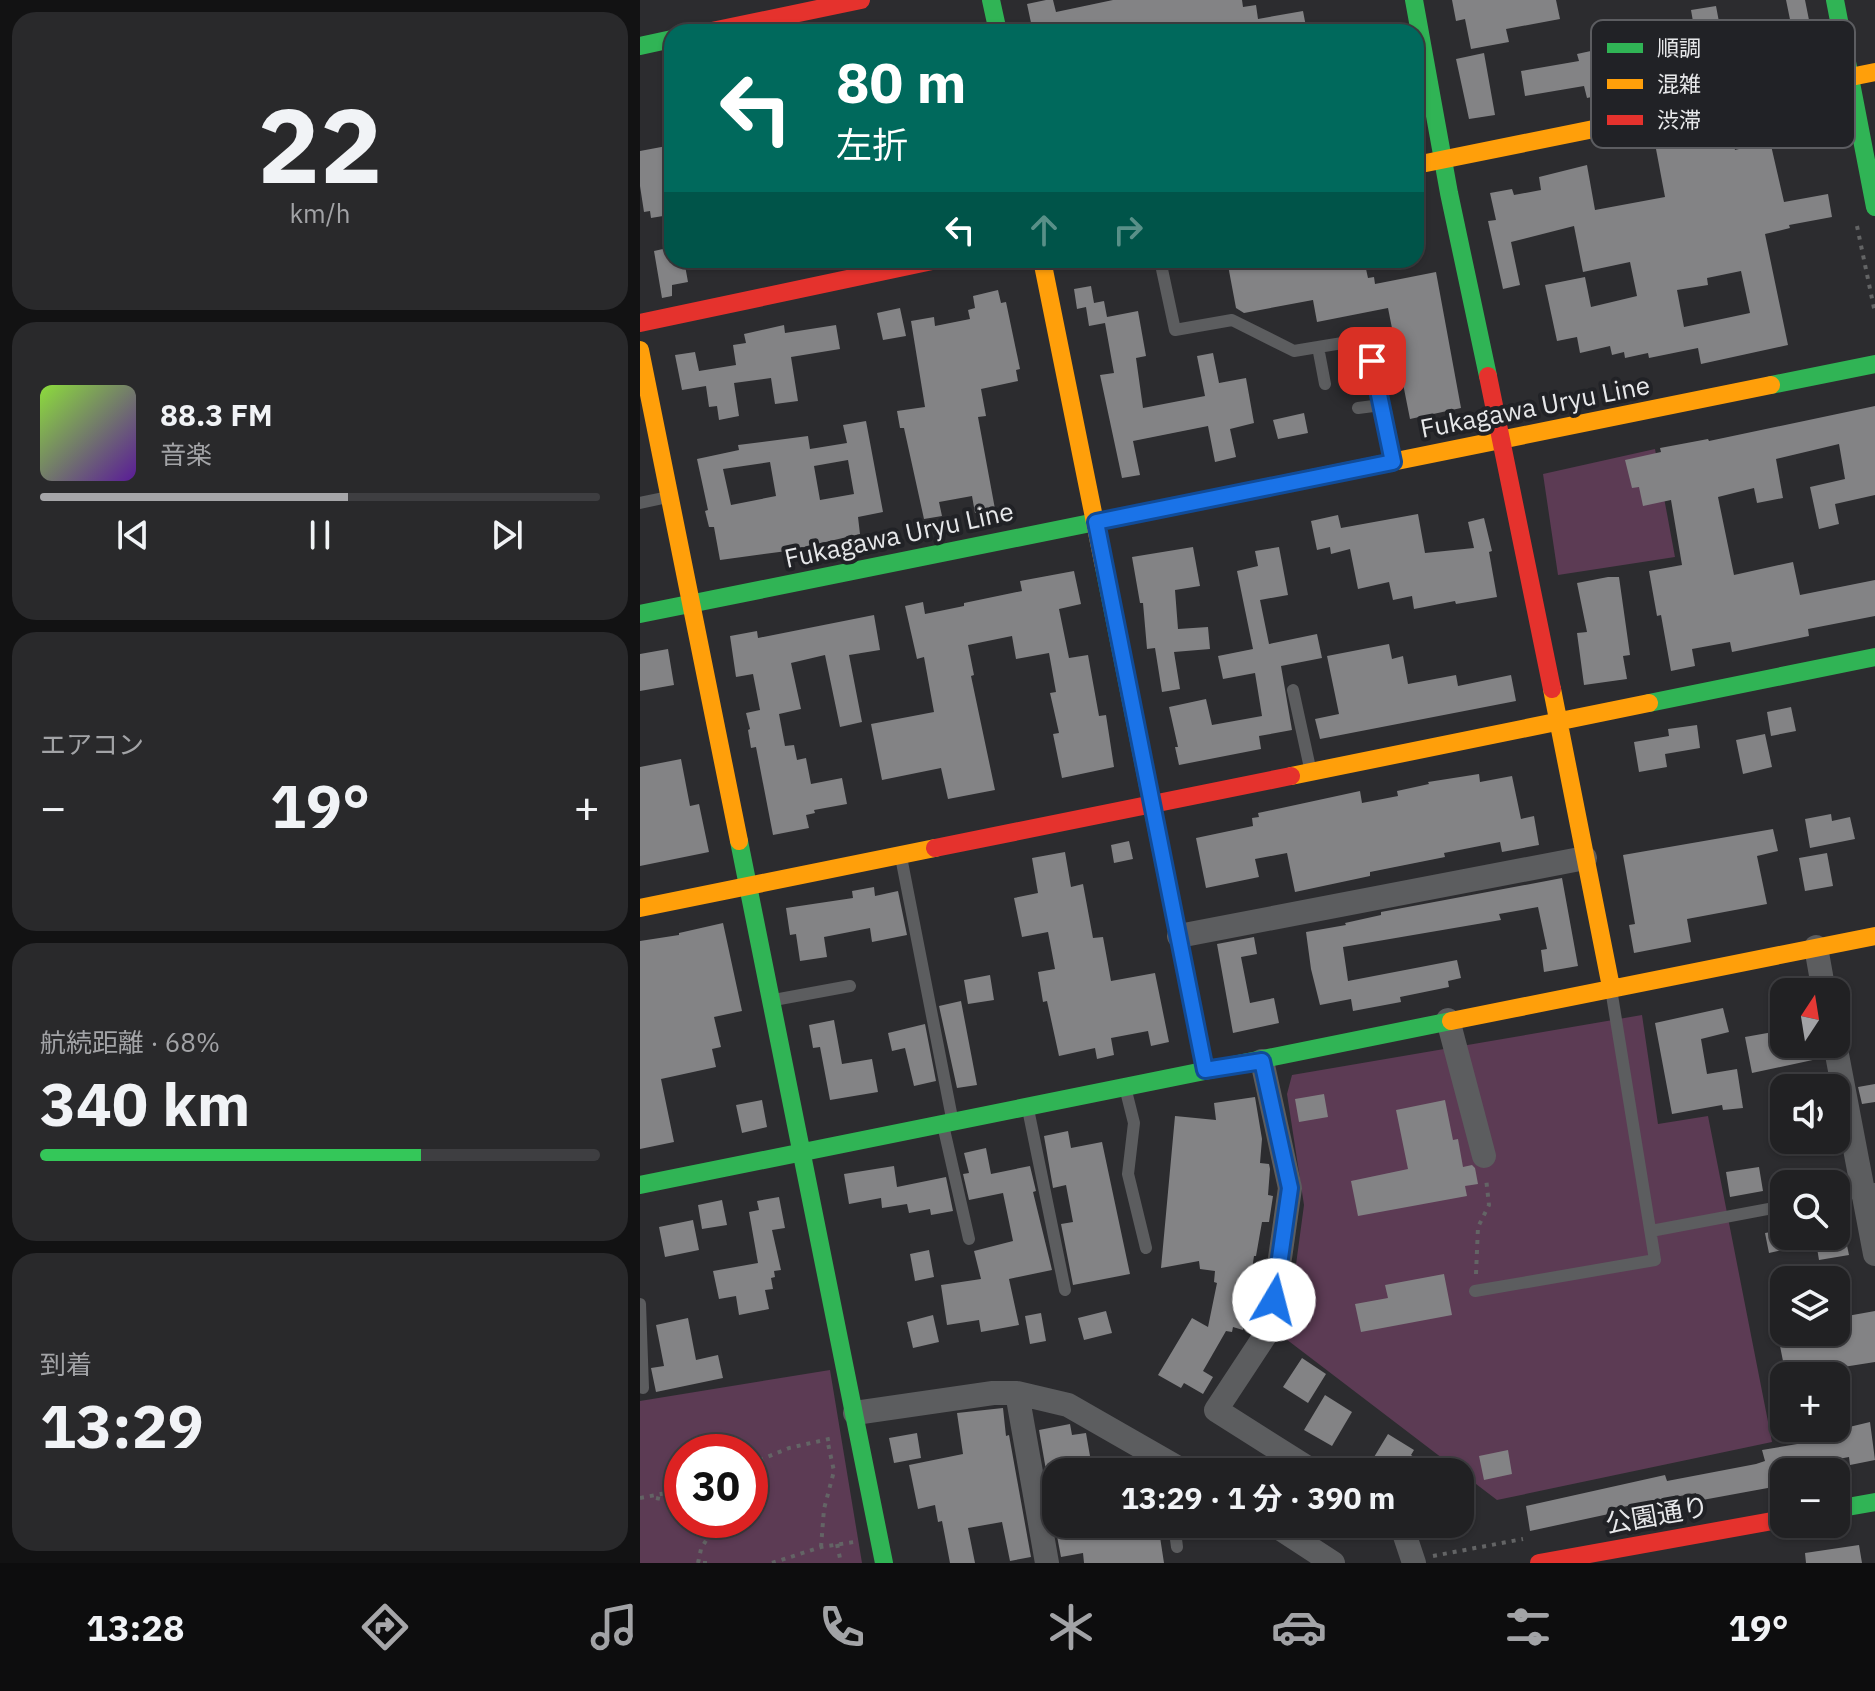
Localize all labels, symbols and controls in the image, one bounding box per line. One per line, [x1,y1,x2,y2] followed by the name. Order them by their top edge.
[1591,20,1855,148] legend
[1657,33,1701,62] text: 順調
[836,46,966,118] text: 80 m
[704,56,808,160] icon: left
[1657,69,1701,98] text: 混雑
[258,76,382,212] text: 22
[1657,105,1701,134] text: 渋滞
[836,121,908,168] text: 左折
[289,196,351,230] text: km/h
[938,208,982,252] icon: left
[1022,208,1066,252] icon: ahead
[1106,208,1150,252] icon: right
[1338,327,1406,395] pin
[1350,339,1394,383] icon: arrive
[1417,367,1653,445] street label: Fukagawa Uryu Line
[160,395,273,434] text: 88.3 FM
[160,437,212,471] text: 音楽
[781,493,1016,575] street label: Fukagawa Uryu Line
[111,513,155,557] icon: previous
[298,513,342,557] icon: pause
[485,513,529,557] icon: next
[40,727,144,761] text: エアコン
[270,766,370,845] text: 19°
[40,778,66,835] text: −
[574,778,600,835] text: +
[1770,978,1850,1058] north arrow
[1770,978,1850,1538] map controls
[40,1025,220,1059] text: 航続距離 · 68%
[40,1064,250,1143] text: 340 km
[1770,1074,1850,1154] button: sound
[1770,1170,1850,1250] button: search
[1232,1258,1316,1342] position arrow
[1770,1266,1850,1346] button: layers
[40,1347,92,1381] text: 到着
[1770,1362,1850,1442] button: +
[40,1386,204,1465] text: 13:29
[664,1434,768,1538] speed limit sign: 30
[1770,1458,1850,1538] button: −
[1121,1478,1395,1517] text: 13:29 · 1 分 · 390 m
[1603,1488,1711,1540] street label: 公園通り
[357,1599,413,1655] icon: directions
[586,1599,642,1655] icon: music
[814,1599,870,1655] icon: phone
[1043,1599,1099,1655] icon: climate
[1271,1599,1327,1655] icon: car
[1500,1599,1556,1655] icon: filters
[86,1604,185,1651] text: 13:28
[1729,1604,1789,1651] text: 19°

